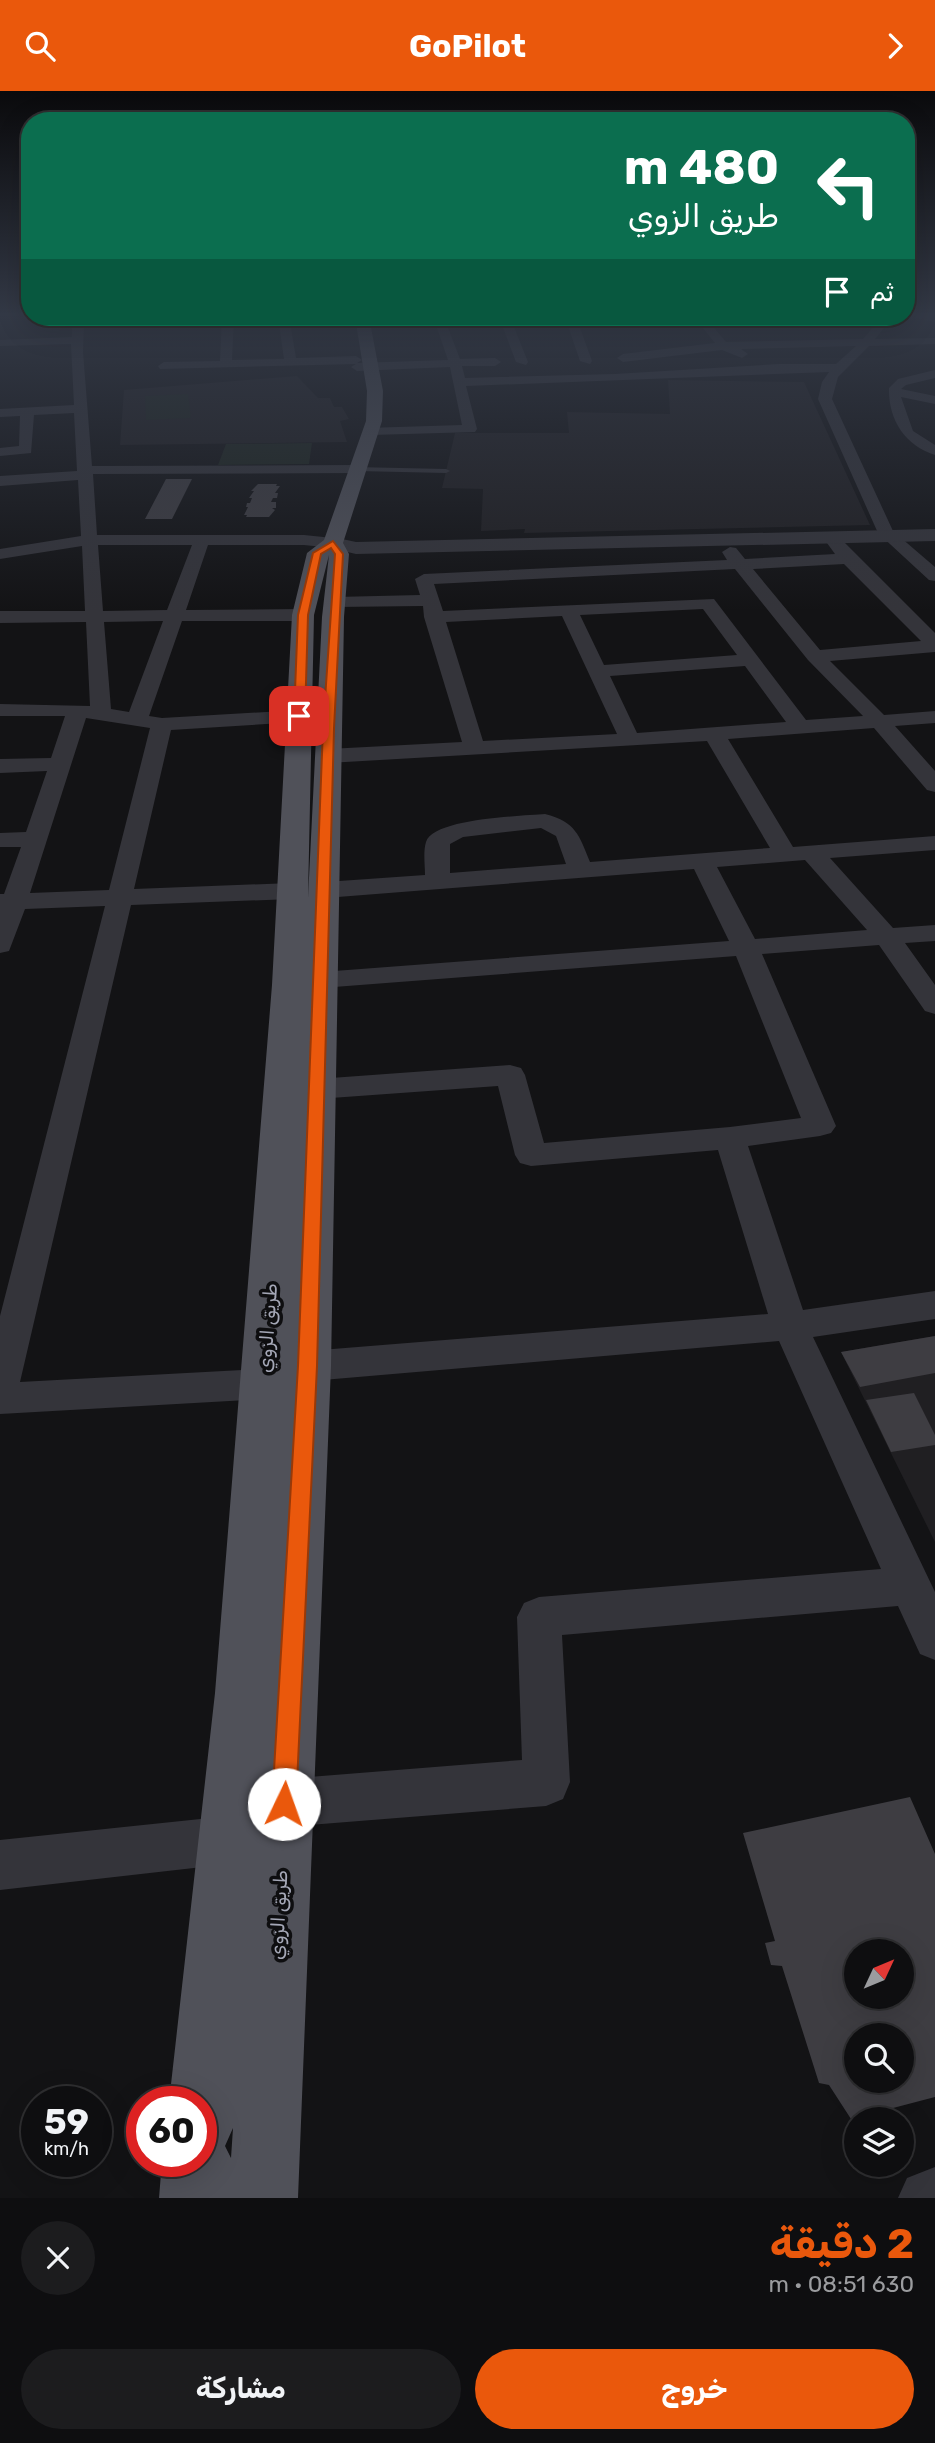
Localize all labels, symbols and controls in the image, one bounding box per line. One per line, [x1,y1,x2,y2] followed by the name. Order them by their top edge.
[21,27,59,65] icon: search
[409,27,526,65] text: GoPilot
[876,27,914,65] icon: forward
[624,138,779,196] text: 480 m
[803,140,894,231] icon: left
[628,197,779,235] text: طريق الزوي
[818,273,856,311] icon: arrive
[870,277,894,308] text: ثم
[269,686,329,746] pin
[280,697,318,735] icon: arrive
[253,1282,284,1374] street label: طريق الزوي
[247,1767,321,1841] position arrow
[265,1870,294,1961] street label: طريق الزوي
[844,1939,914,2009] north arrow
[844,1939,914,2177] map controls
[844,2023,914,2093] button: search
[126,2086,217,2177] speed limit sign: 60
[44,2101,89,2143] text: 59
[844,2107,914,2177] button: layers
[44,2138,89,2160] text: km/h
[770,2219,914,2269] text: 2 دقيقة
[21,2221,95,2295] button: close
[768,2270,914,2298] text: 630 m · 08:51
[21,2349,461,2429] button: مشاركة
[475,2349,914,2429] button: خروج

